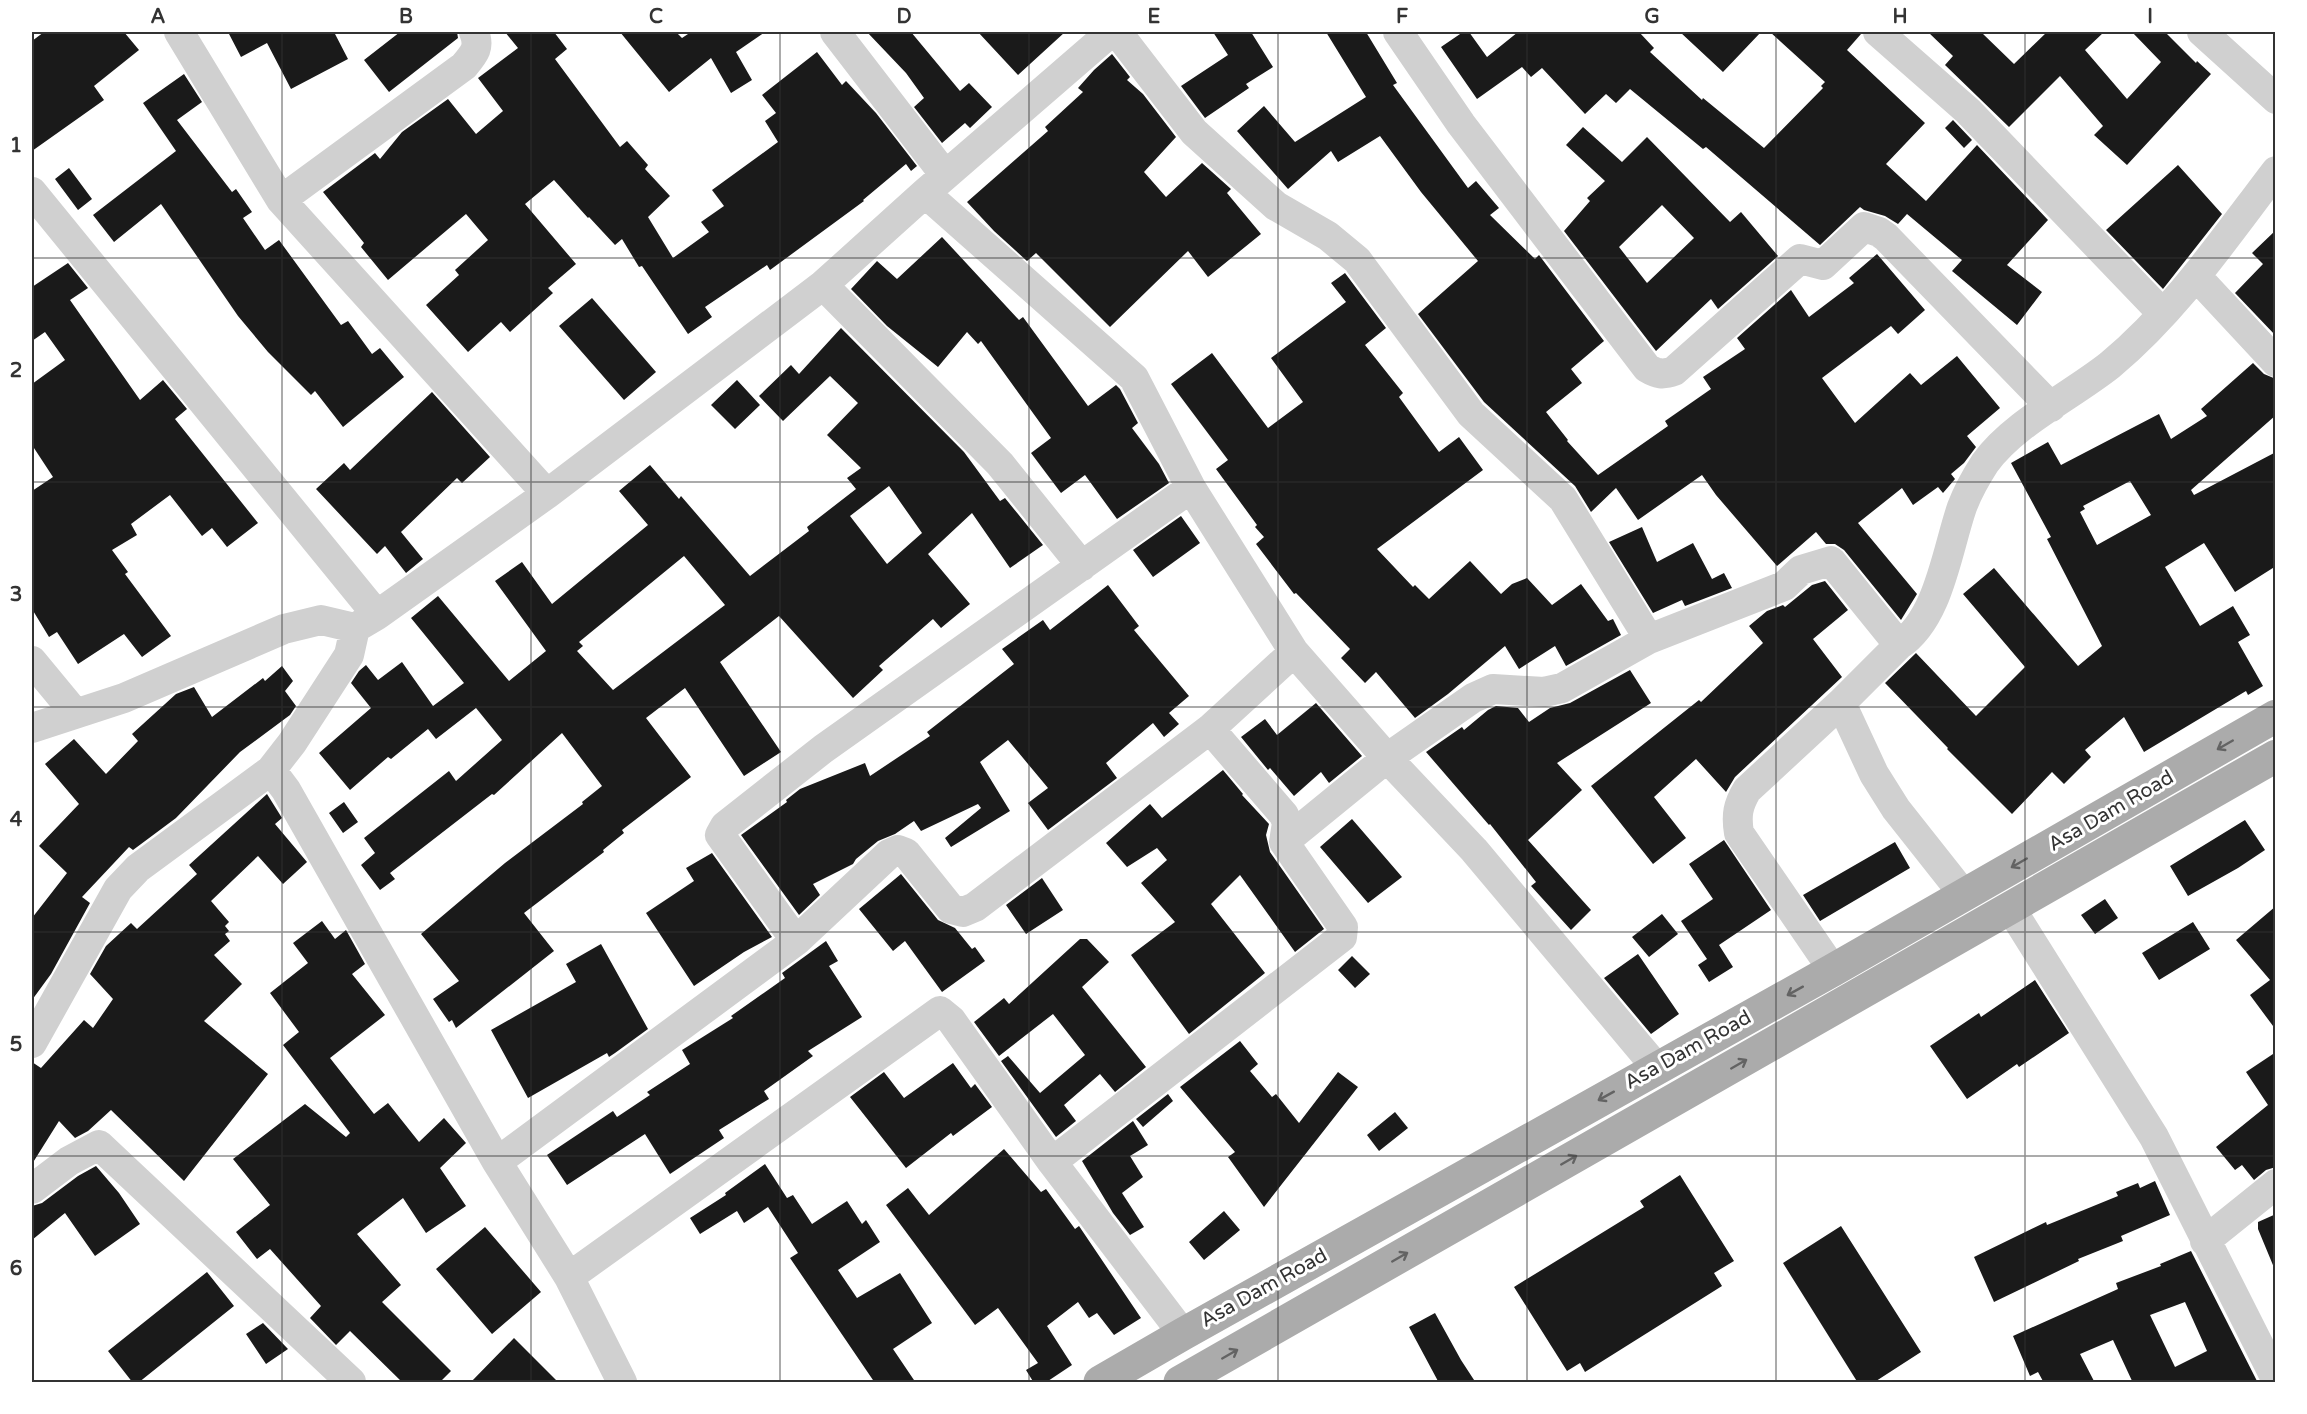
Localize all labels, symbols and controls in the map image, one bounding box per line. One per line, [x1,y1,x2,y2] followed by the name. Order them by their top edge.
[151,5,166,29] text: A
[399,5,413,29] text: B
[649,5,663,29] text: C
[896,5,912,29] text: D
[1148,5,1161,29] text: E
[1396,5,1408,29] text: F
[1644,5,1660,29] text: G
[1892,5,1908,29] text: H
[2147,5,2153,29] text: I
[10,134,22,158] text: 1
[10,359,22,383] text: 2
[10,583,22,607] text: 3
[2217,740,2234,752] one-way arrow
[2044,765,2178,857] street label: Asa Dam Road
[10,808,23,832] text: 4
[2011,857,2028,869] one-way arrow
[1787,985,1804,997] one-way arrow
[1621,1005,1755,1095] street label: Asa Dam Road
[10,1033,22,1057] text: 5
[1730,1058,1747,1070] one-way arrow
[1598,1090,1615,1102] one-way arrow
[1560,1154,1577,1166] one-way arrow
[1197,1243,1331,1333] street label: Asa Dam Road
[1391,1251,1408,1263] one-way arrow
[10,1257,22,1281] text: 6
[1222,1347,1239,1359] one-way arrow

